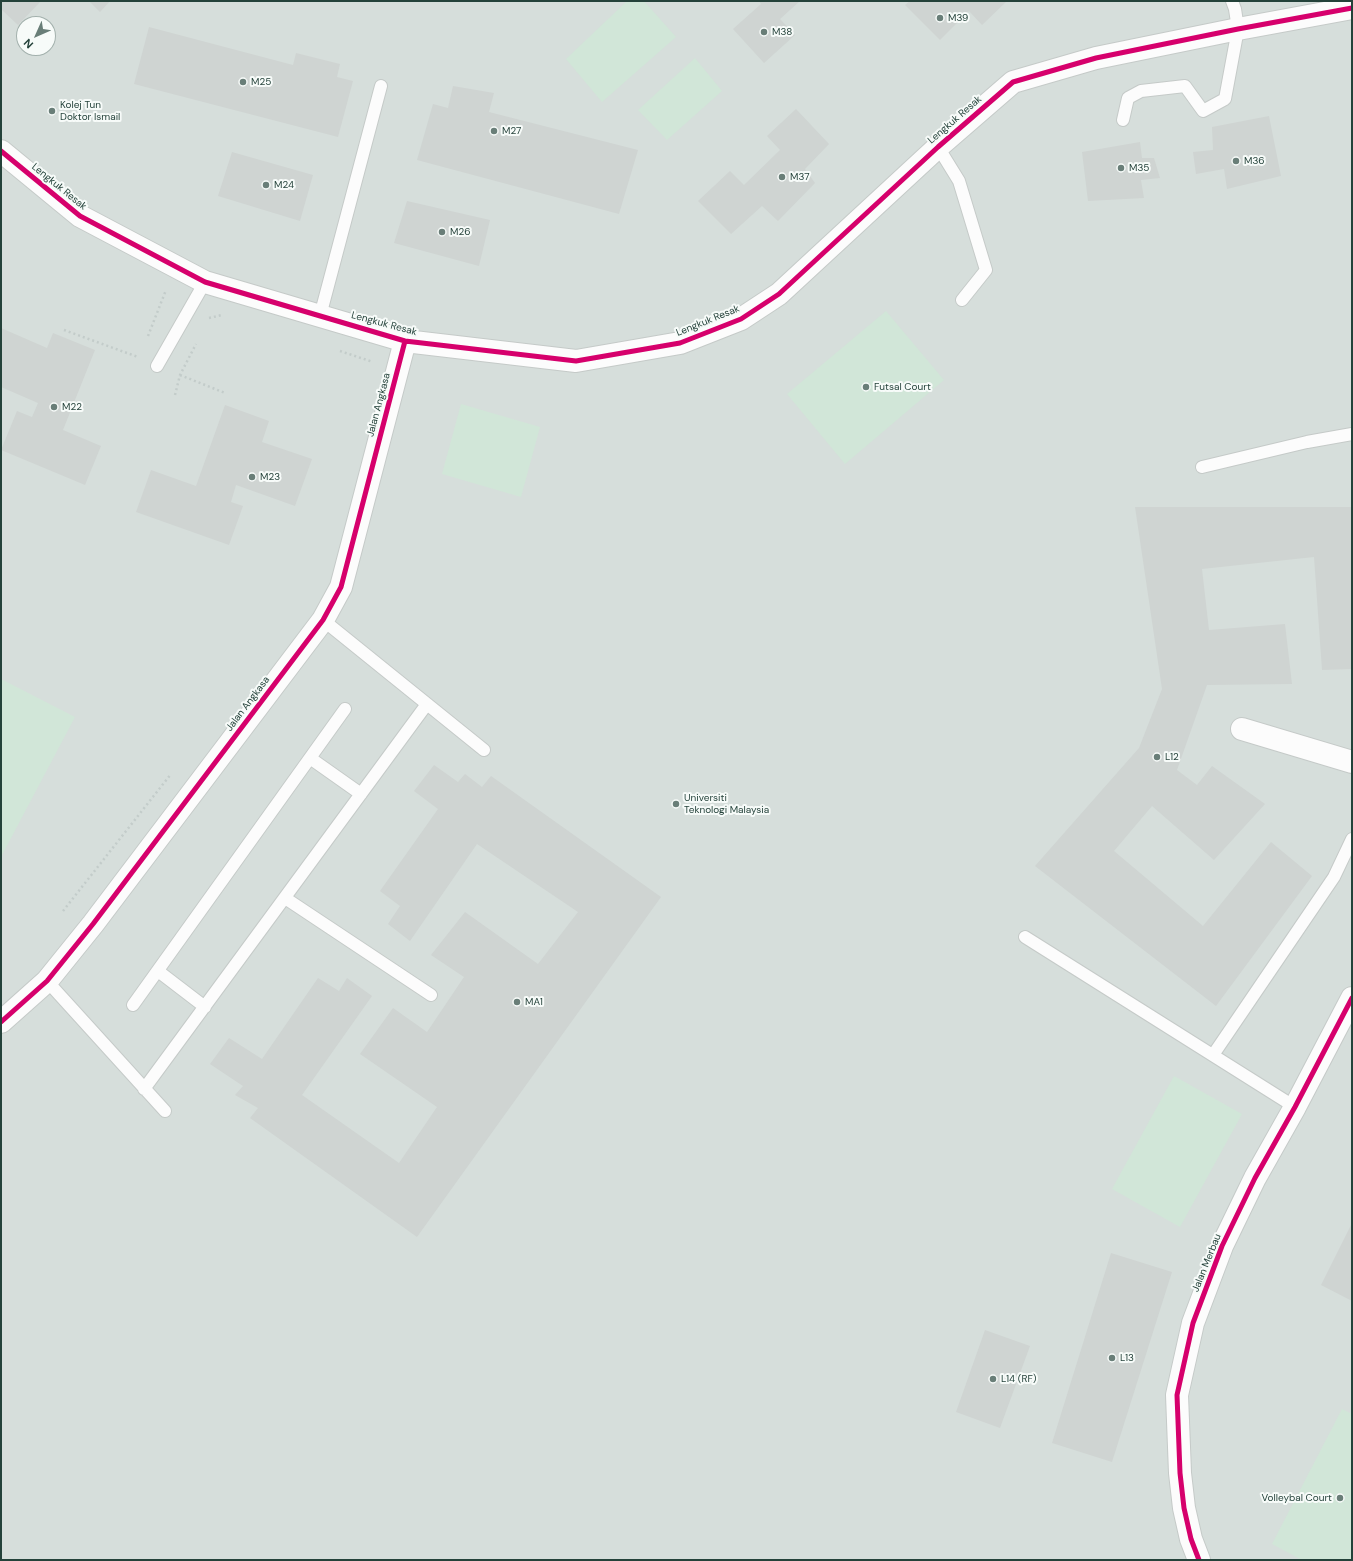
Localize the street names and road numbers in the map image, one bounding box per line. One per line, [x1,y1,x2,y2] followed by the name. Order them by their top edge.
[926,93,984,147] street label: Lengkuk Resak
[29,161,89,213] street label: Lengkuk Resak
[675,303,741,339] street label: Lengkuk Resak
[350,309,418,339] street label: Lengkuk Resak
[365,372,393,438] street label: Jalan Angkasa
[224,674,272,734] street label: Jalan Angkasa
[1190,1232,1224,1294] street label: Jalan Merbau

